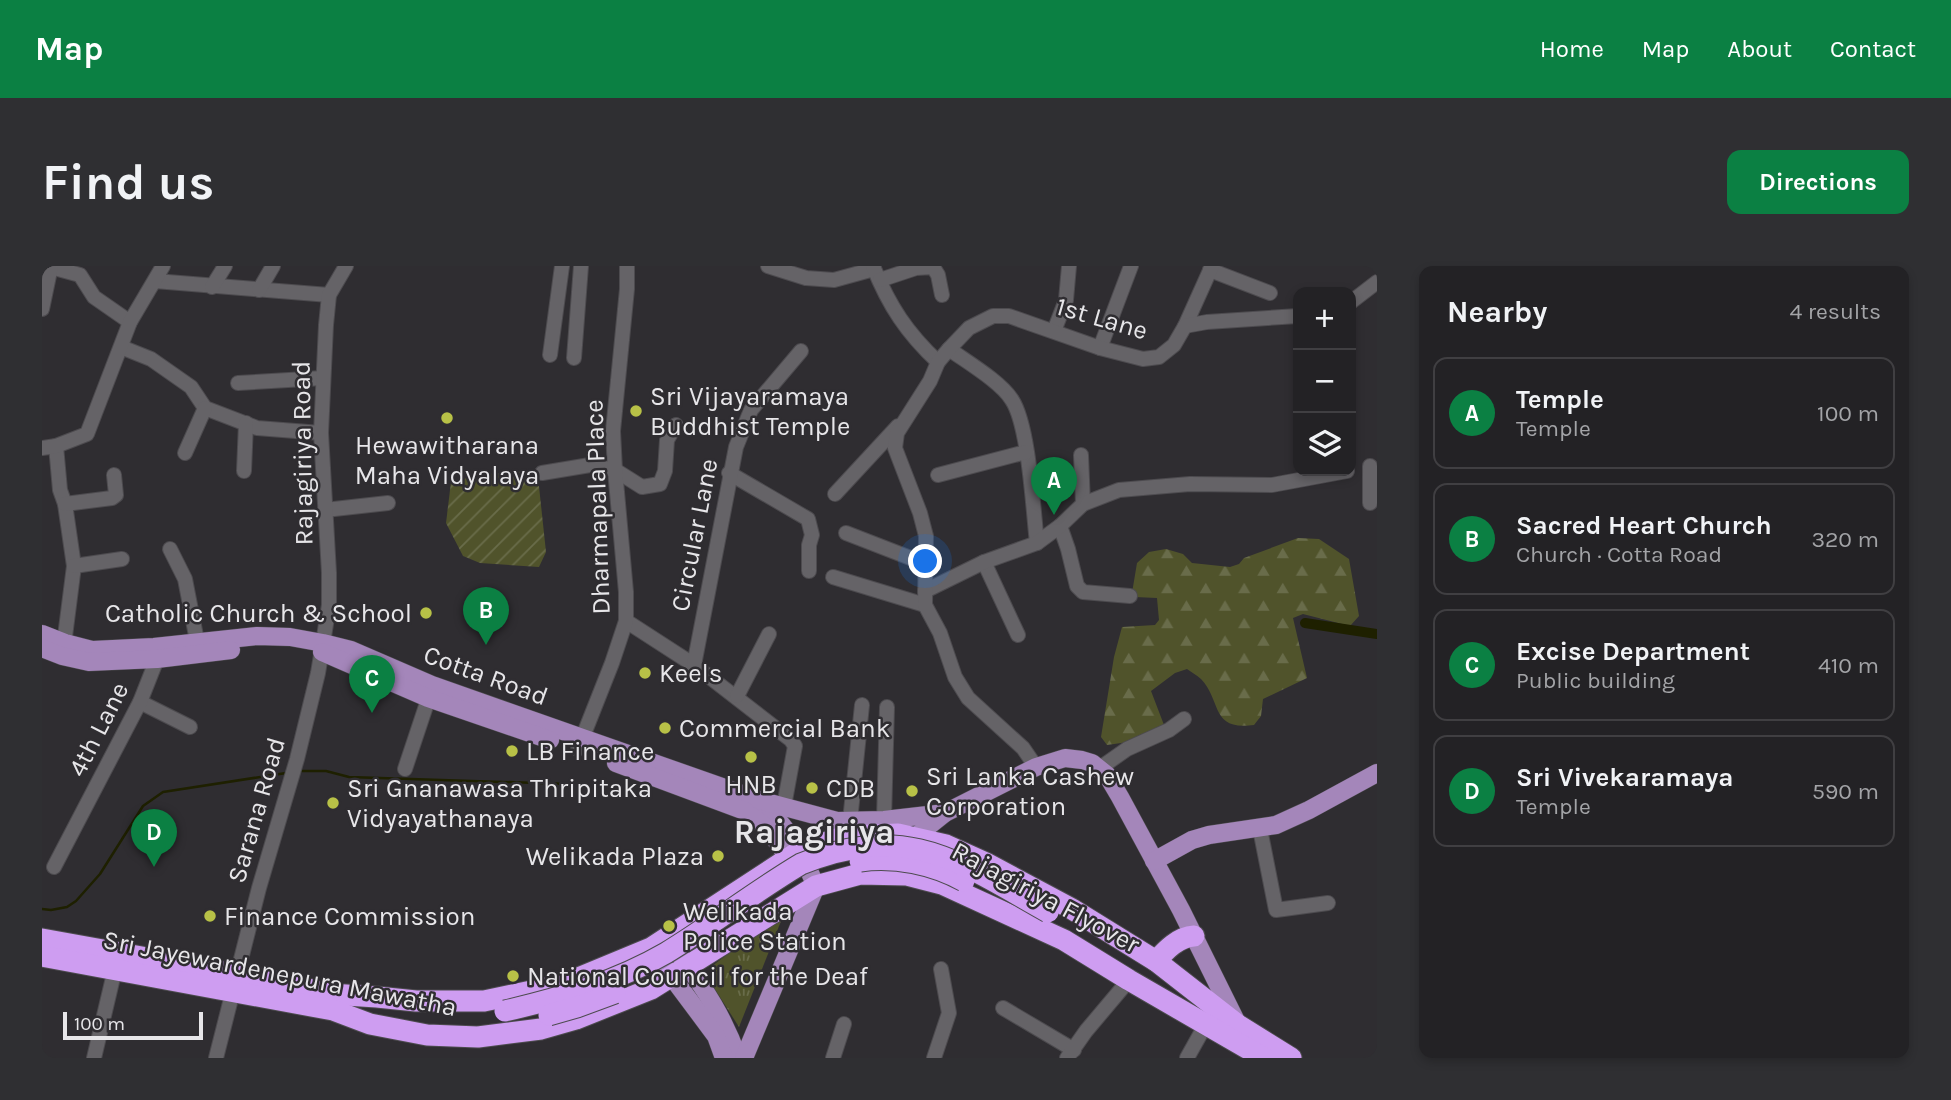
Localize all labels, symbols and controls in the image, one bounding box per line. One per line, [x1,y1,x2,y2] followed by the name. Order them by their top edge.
[35,30,103,68] text: Map
[1540,35,1604,63] text: Home
[1642,35,1689,63] text: Map
[1727,35,1792,63] text: About
[1830,35,1916,63] text: Contact
[1727,150,1909,214] button: Directions
[42,154,214,211] text: Find us
[1293,287,1356,476] map controls
[1293,287,1356,350] button: +
[1053,291,1151,346] street label: 1st Lane
[1447,294,1547,330] text: Nearby
[1789,298,1881,325] text: 4 results
[1293,350,1356,413] button: −
[285,360,320,546] street label: Rajagiriya Road
[650,381,850,442] place label: Sri Vijayaramaya Buddhist Temple
[1516,384,1604,415] text: Temple
[578,399,617,615] street label: Dharmapala Place
[1465,400,1479,427] text: A
[1817,400,1879,427] text: 100 m
[628,403,644,419] marker: Sri Vijayaramaya Buddhist Temple
[439,410,455,426] marker: Hewawitharana Maha Vidyalaya
[1293,413,1356,476] button: layers
[1516,415,1591,442] text: Temple
[355,430,539,491] place label: Hewawitharana Maha Vidyalaya
[664,456,724,614] street label: Circular Lane
[1031,457,1077,515] pin: A
[1516,510,1772,541] text: Sacred Heart Church
[1465,526,1479,553] text: B
[1811,526,1879,553] text: 320 m
[1516,541,1722,568] text: Church · Cotta Road
[908,544,942,578] your location
[463,587,509,645] pin: B
[105,598,412,629] place label: Catholic Church & School
[418,605,434,621] marker: Catholic Church & School
[1516,636,1750,667] text: Excise Department
[419,639,552,712] street label: Cotta Road
[1465,652,1479,679] text: C
[1818,652,1879,679] text: 410 m
[349,655,395,713] pin: C
[659,658,722,689] place label: Keels
[637,665,653,681] marker: Keels
[1516,667,1675,694] text: Public building
[62,677,135,782] street label: 4th Lane
[679,713,890,744] place label: Commercial Bank
[657,720,673,736] marker: Commercial Bank
[221,734,292,886] street label: Sarana Road
[526,736,654,767] place label: LB Finance
[504,743,520,759] marker: LB Finance
[743,749,759,765] marker: HNB
[926,761,1134,822] place label: Sri Lanka Cashew Corporation
[1516,762,1734,793] text: Sri Vivekaramaya
[725,769,777,800] place label: HNB
[347,773,652,834] place label: Sri Gnanawasa Thripitaka Vidyayathanaya
[826,773,875,804] place label: CDB
[1464,778,1480,805] text: D
[1812,778,1879,805] text: 590 m
[804,780,820,796] marker: CDB
[904,783,920,799] marker: Sri Lanka Cashew Corporation
[1516,793,1591,820] text: Temple
[325,795,341,811] marker: Sri Gnanawasa Thripitaka Vidyayathanaya
[131,809,177,867] pin: D
[734,813,894,851] district label: Rajagiriya
[947,835,1145,960] street label: Rajagiriya Flyover
[526,841,704,872] place label: Welikada Plaza
[710,848,726,864] marker: Welikada Plaza
[683,896,847,957] place label: Welikada Police Station
[224,901,476,932] place label: Finance Commission
[202,908,218,924] marker: Finance Commission
[661,918,677,934] marker: Welikada Police Station
[100,924,459,1023] street label: Sri Jayewardenepura Mawatha
[527,961,869,992] place label: National Council for the Deaf
[505,968,521,984] marker: National Council for the Deaf
[63,1009,203,1041] scale bar
[74,1013,125,1035] text: 100 m

